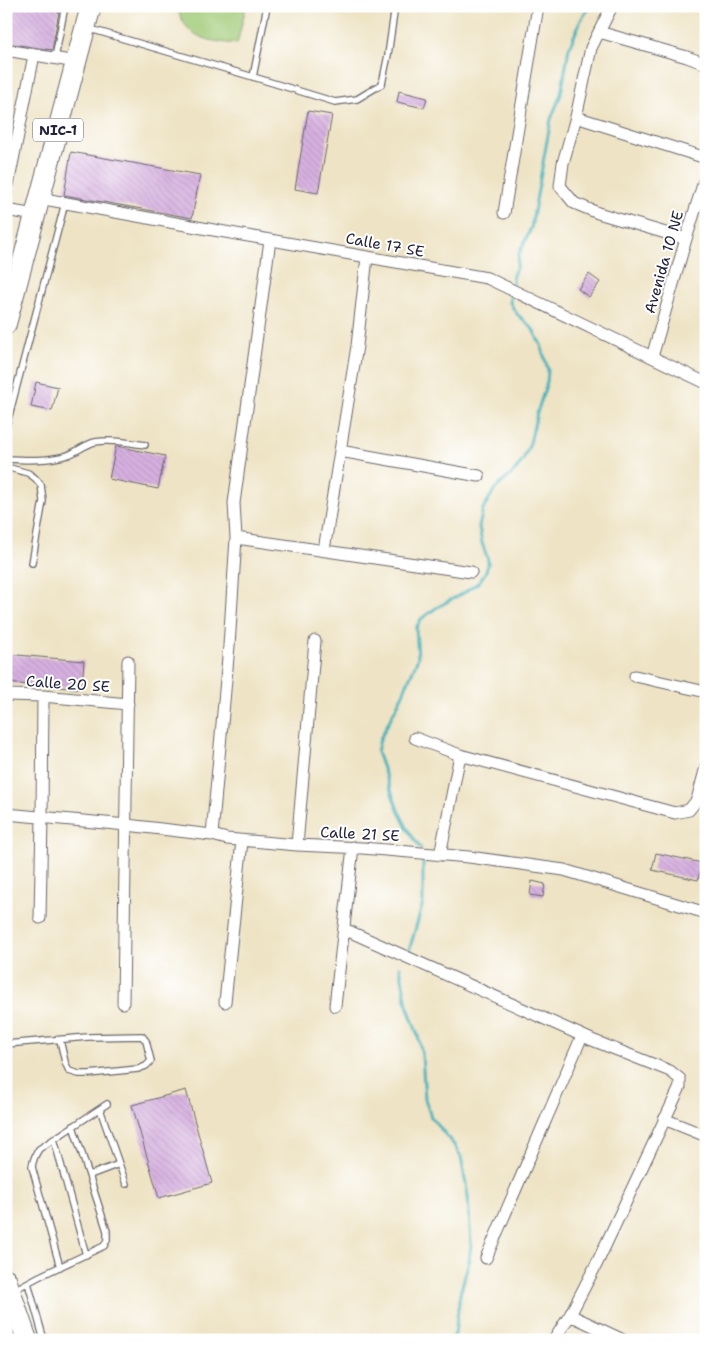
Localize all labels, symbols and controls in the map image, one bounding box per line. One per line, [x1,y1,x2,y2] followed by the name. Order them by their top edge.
[33,118,83,142] road number: NIC-1
[640,208,688,316] street label: Avenida 10 NE
[344,228,426,262] street label: Calle 17 SE
[25,671,111,697] street label: Calle 20 SE
[320,822,400,846] street label: Calle 21 SE

